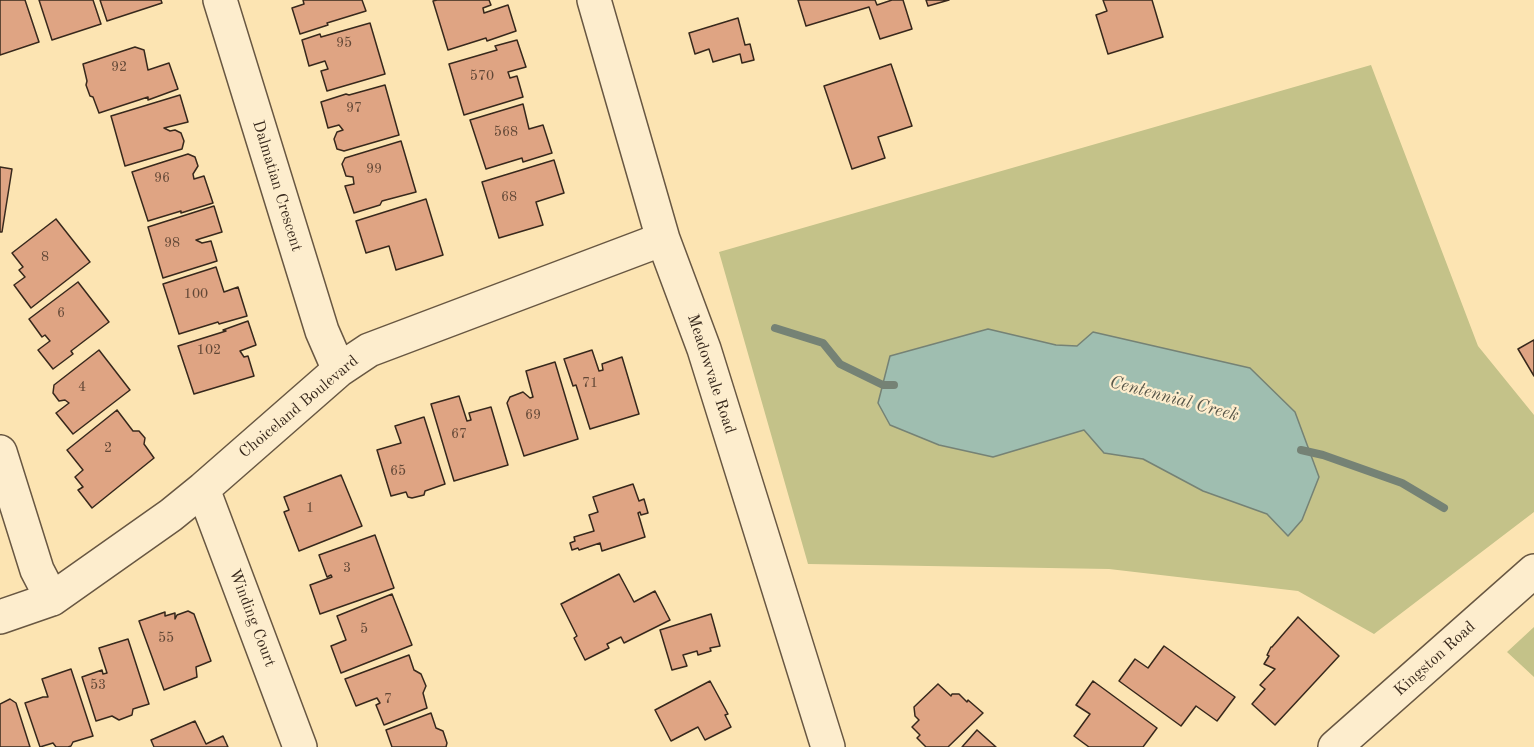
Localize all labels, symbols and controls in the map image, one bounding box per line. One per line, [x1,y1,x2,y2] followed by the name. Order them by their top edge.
[336,35,352,51] house number: 95
[111,59,127,75] house number: 92
[470,68,494,84] house number: 570
[346,100,362,116] house number: 97
[248,118,306,254] street label: Dalmatian Crescent
[494,124,518,140] house number: 568
[366,161,382,177] house number: 99
[154,170,170,186] house number: 96
[501,189,517,205] house number: 68
[164,235,180,251] house number: 98
[41,249,49,265] house number: 8
[184,286,208,302] house number: 100
[57,305,65,321] house number: 6
[683,312,739,436] street label: Meadowvale Road
[197,342,221,358] house number: 102
[235,352,363,462] street label: Choiceland Boulevard
[1107,371,1241,427] water label: Centennial Creek
[582,375,598,391] house number: 71
[78,379,86,395] house number: 4
[525,407,541,423] house number: 69
[451,426,467,442] house number: 67
[104,440,112,456] house number: 2
[390,463,406,479] house number: 65
[306,500,314,516] house number: 1
[343,560,351,576] house number: 3
[225,566,279,670] street label: Winding Court
[1390,617,1480,701] street label: Kingston Road
[360,621,368,637] house number: 5
[158,630,174,646] house number: 55
[90,677,106,693] house number: 53
[384,691,392,707] house number: 7

